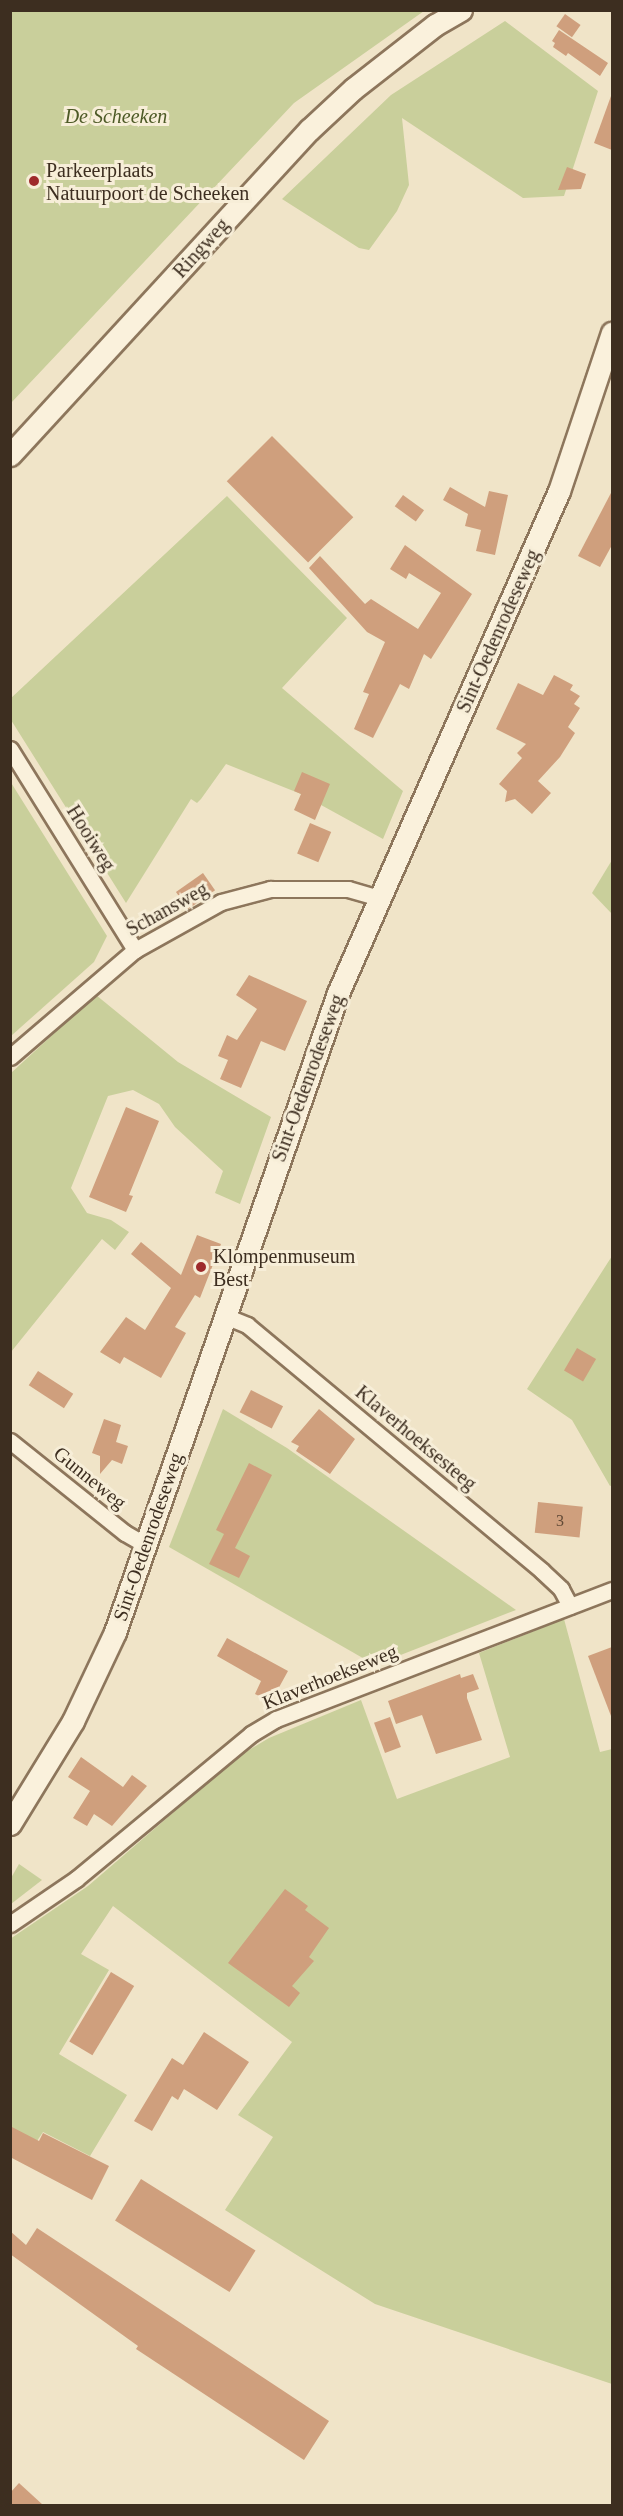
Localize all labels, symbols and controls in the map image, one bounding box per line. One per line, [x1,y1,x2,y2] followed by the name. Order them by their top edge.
[65,104,167,128] park label: De Scheeken
[46,158,249,205] place label: Parkeerplaats Natuurpoort de Scheeken
[27,174,41,188] marker: Parkeerplaats Natuurpoort de Scheeken
[168,213,234,283] street label: Ringweg
[451,545,545,717] street label: Sint-Oedenrodeseweg
[61,801,121,875] street label: Hooiweg
[122,877,212,941] street label: Schansweg
[267,991,349,1165] street label: Sint-Oedenrodeseweg
[213,1244,355,1291] place label: Klompenmuseum Best
[194,1260,208,1274] marker: Klompenmuseum Best
[350,1380,482,1496] street label: Klaverhoeksesteeg
[49,1441,131,1515] street label: Gunneweg
[108,1450,188,1624] street label: Sint-Oedenrodeseweg
[556,1511,564,1531] house number: 3
[259,1639,401,1715] street label: Klaverhoekseweg

